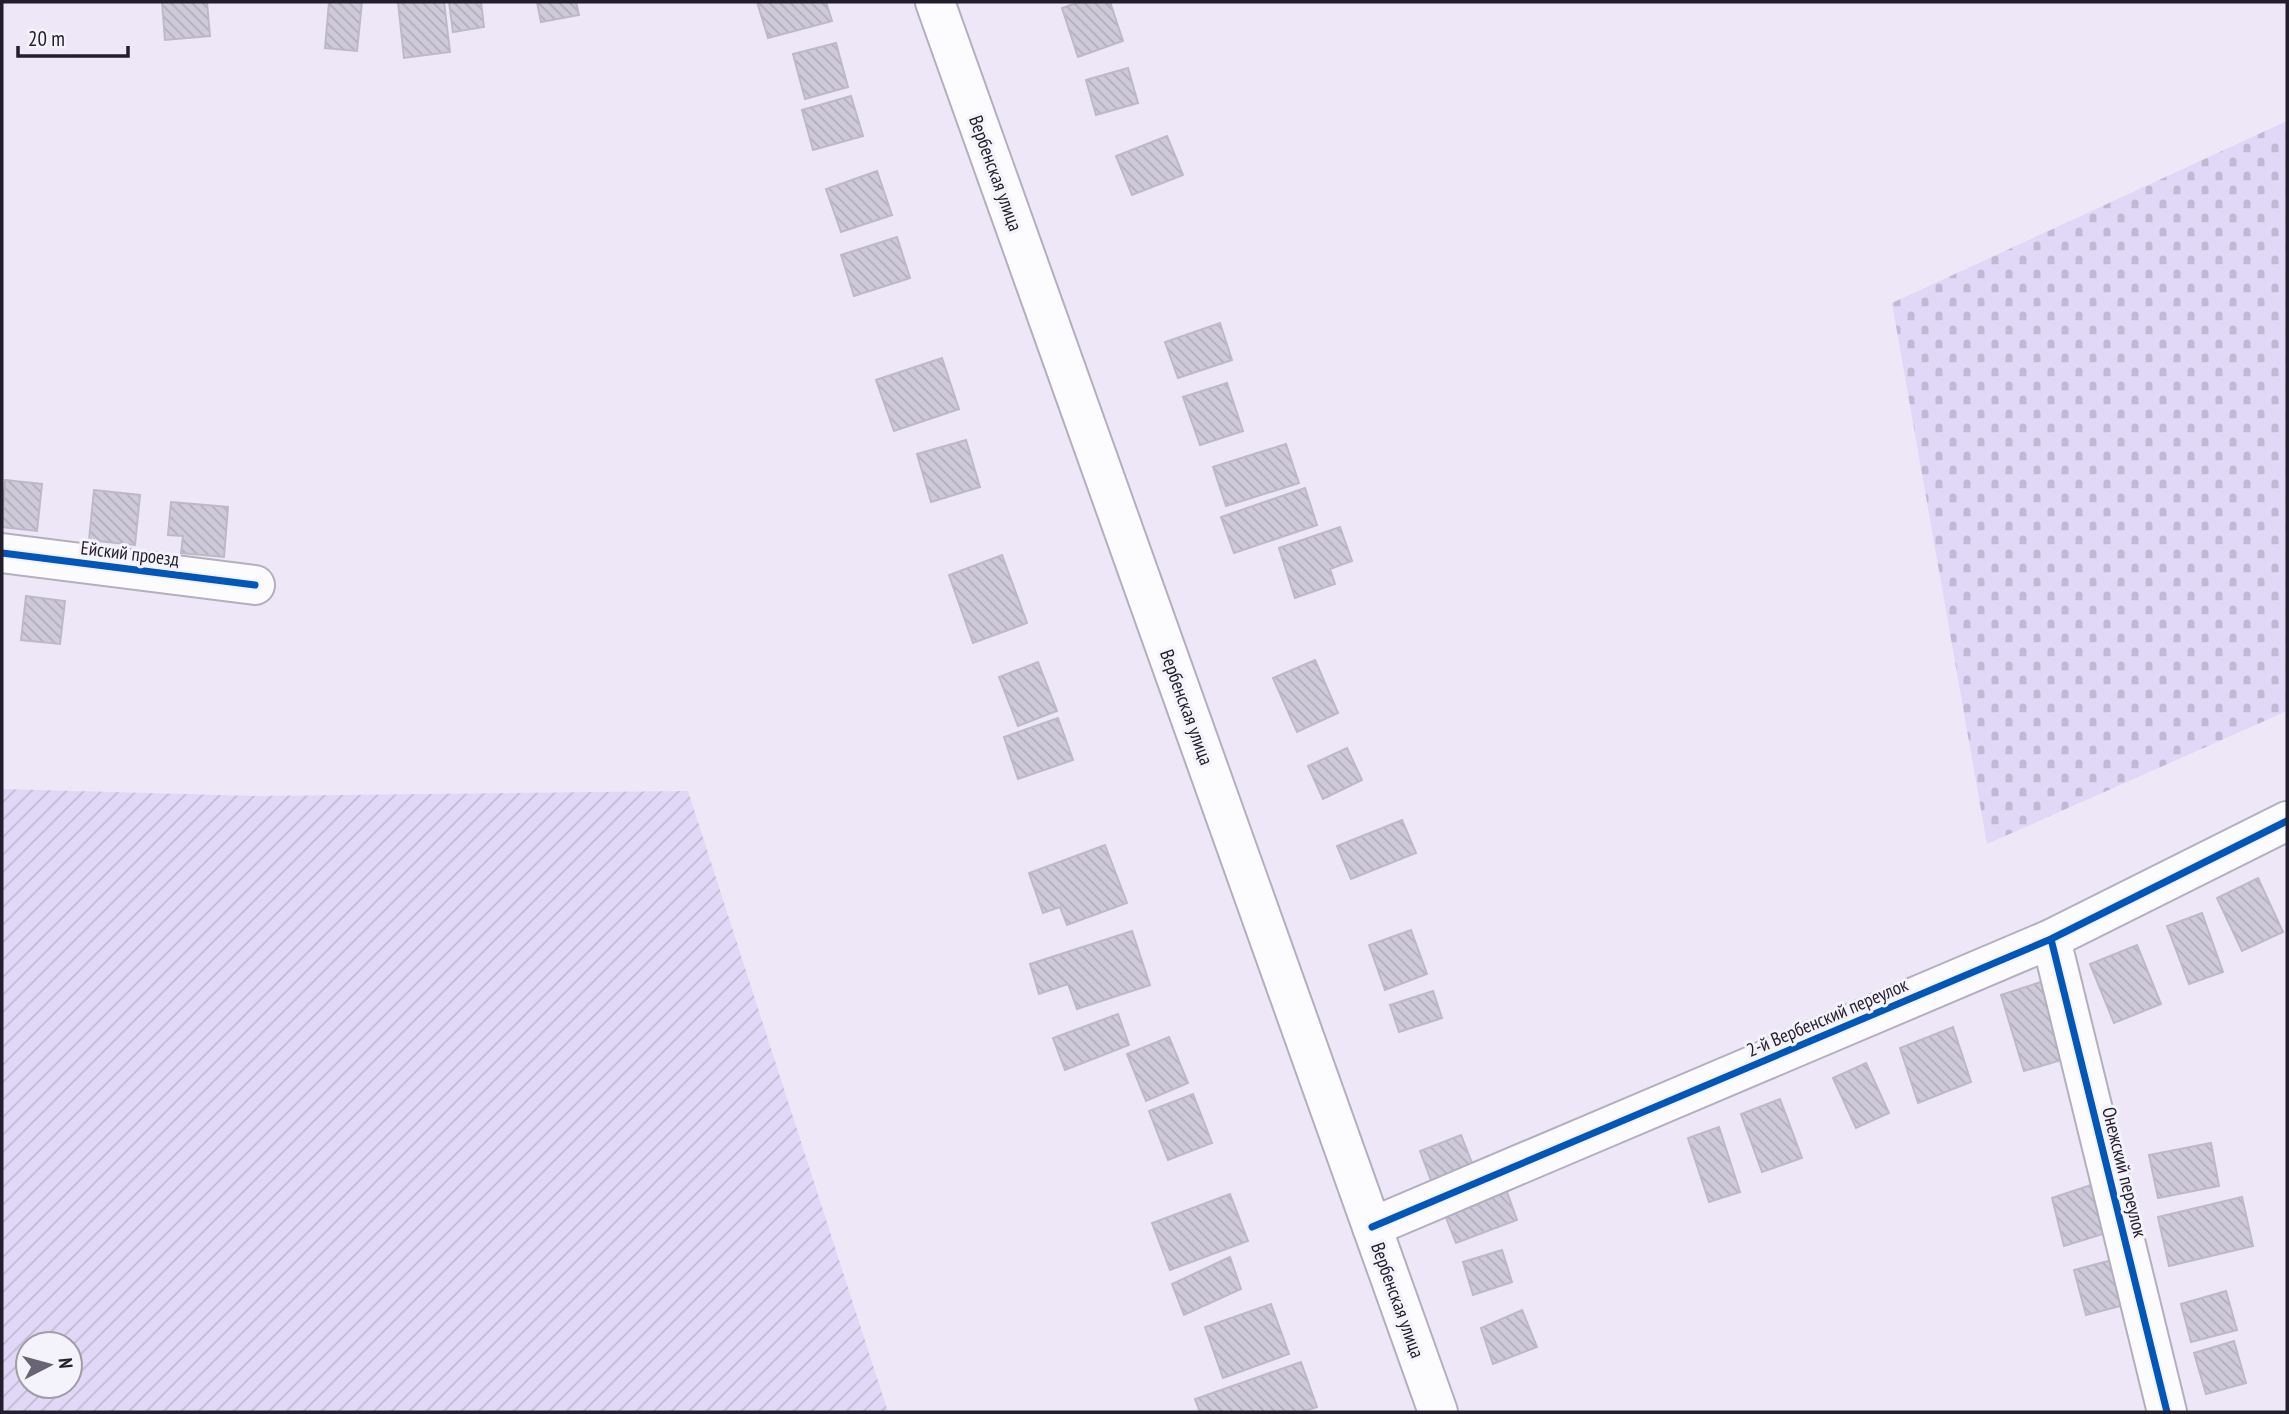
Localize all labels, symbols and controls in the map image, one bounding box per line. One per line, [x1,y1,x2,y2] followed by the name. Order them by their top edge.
[18,14,128,58] scale bar
[28,25,65,52] text: 20 m
[964,112,1028,234] street label: Вербенская улица
[79,535,181,571] street label: Ейский проезд
[1155,646,1219,768] street label: Вербенская улица
[1743,972,1912,1062] street label: 2-й Вербенский переулок
[2097,1104,2153,1240] street label: Онежский переулок
[1366,1239,1430,1361] street label: Вербенская улица
[14,1330,84,1400] north arrow
[53,1357,78,1370] text: N

